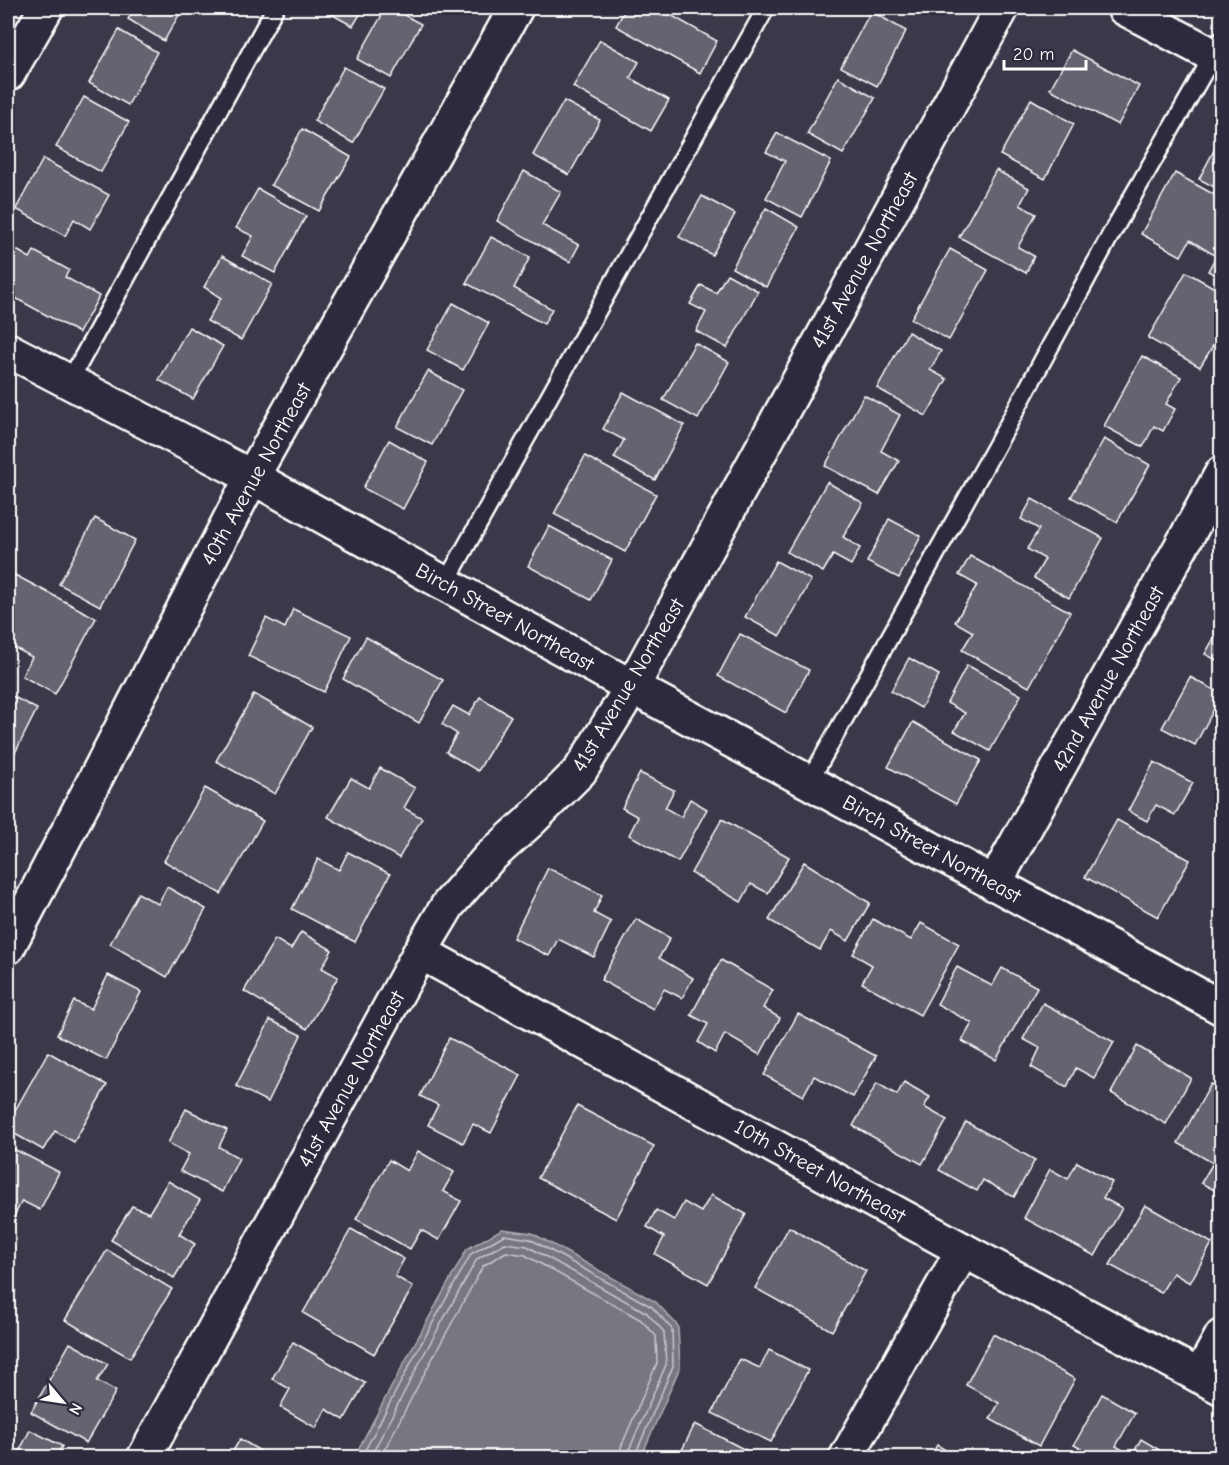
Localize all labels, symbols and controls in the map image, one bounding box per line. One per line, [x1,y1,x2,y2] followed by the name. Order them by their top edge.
[1004,33,1086,71] scale bar
[1013,44,1054,65] text: 20 m
[806,167,923,352] street label: 41st Avenue Northeast
[196,378,317,569] street label: 40th Avenue Northeast
[412,558,599,676] street label: Birch Street Northeast
[1047,581,1170,776] street label: 42nd Avenue Northeast
[567,593,690,776] street label: 41st Avenue Northeast
[839,790,1026,908] street label: Birch Street Northeast
[293,986,410,1171] street label: 41st Avenue Northeast
[730,1114,910,1228] street label: 10th Street Northeast
[33,1372,93,1432] north arrow
[65,1400,86,1418] text: N

